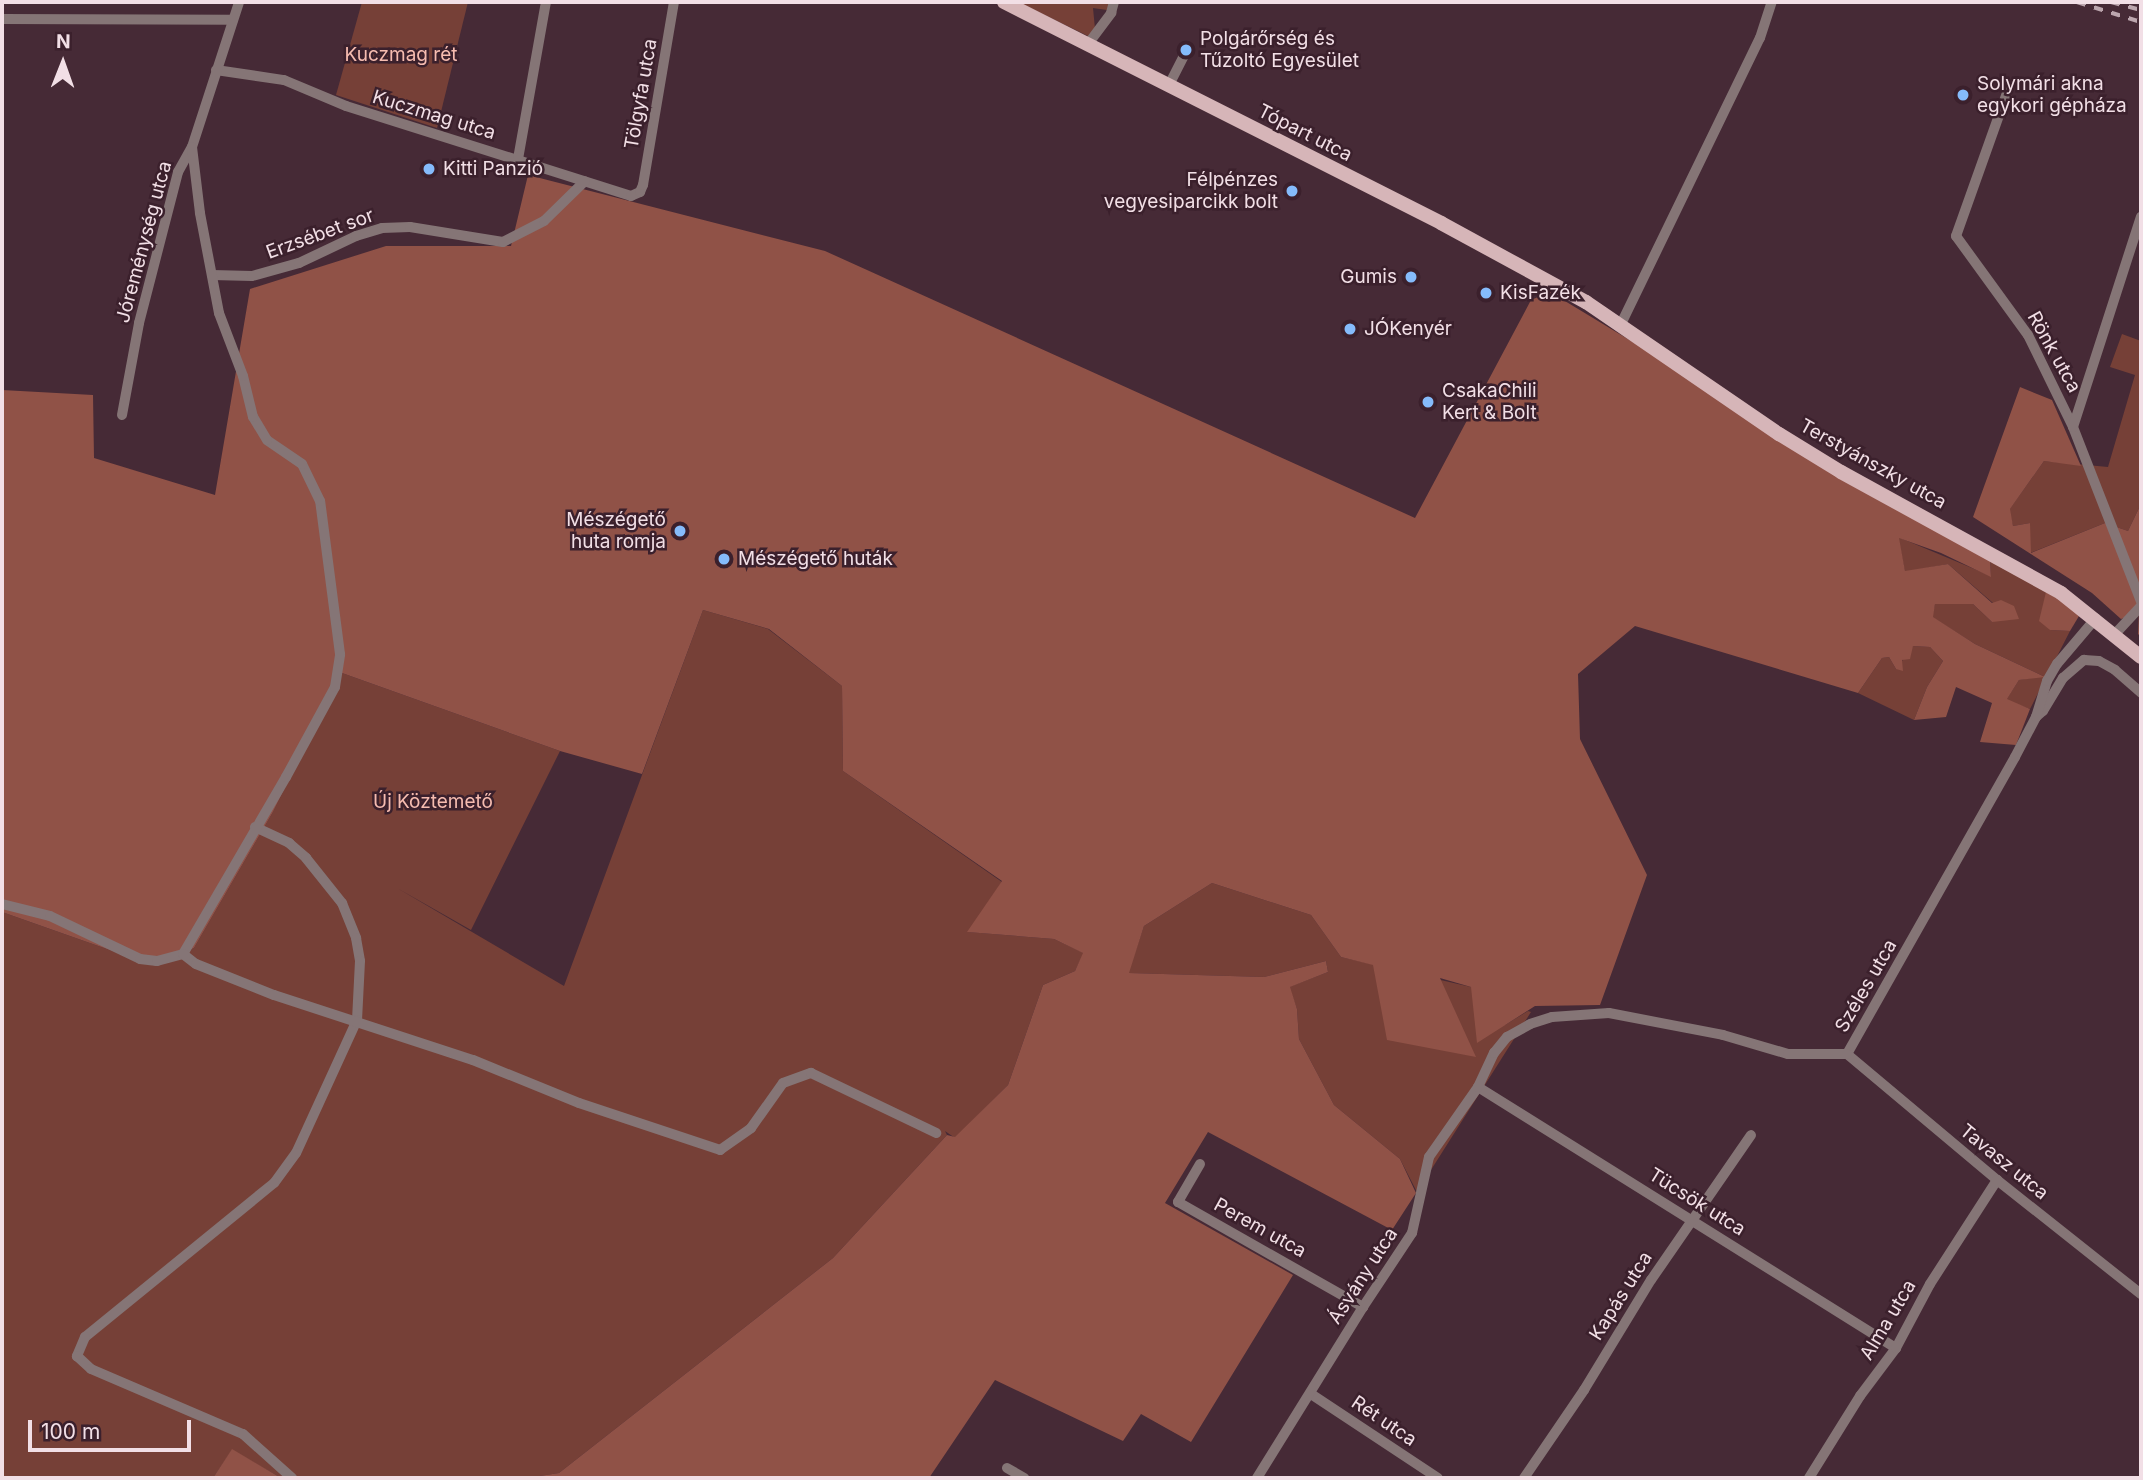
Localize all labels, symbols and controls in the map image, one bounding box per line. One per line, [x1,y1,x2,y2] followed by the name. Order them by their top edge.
[28,28,98,98] north arrow
[1200,28,1359,72] place label: Polgárőrség és Tűzoltó Egyesület
[56,30,71,53] text: N
[620,37,662,151] street label: Tölgyfa utca
[1178,42,1194,58] marker: Polgárőrség és Tűzoltó Egyesület
[345,44,457,66] park label: Kuczmag rét
[1977,73,2127,117] place label: Solymári akna egykori gépháza
[370,85,498,145] street label: Kuczmag utca
[1955,87,1971,103] marker: Solymári akna egykori gépháza
[1254,100,1356,166] street label: Tópart utca
[443,158,543,180] place label: Kitti Panzió
[111,159,177,325] street label: Jóreménység utca
[421,161,437,177] marker: Kitti Panzió
[1104,169,1278,213] place label: Félpénzes vegyesiparcikk bolt
[1284,183,1300,199] marker: Félpénzes vegyesiparcikk bolt
[263,204,377,264] street label: Erzsébet sor
[1340,266,1397,288] place label: Gumis
[1403,269,1419,285] marker: Gumis
[1500,282,1581,304] place label: KisFazék
[1478,285,1494,301] marker: KisFazék
[2022,307,2086,397] street label: Rönk utca
[1364,318,1452,340] place label: JÓKenyér
[1342,321,1358,337] marker: JÓKenyér
[1442,380,1537,424] place label: CsakaChili Kert & Bolt
[1420,394,1436,410] marker: CsakaChili Kert & Bolt
[1796,414,1950,514] street label: Terstyánszky utca
[566,509,666,553] place label: Mészégető huta romja
[672,523,688,539] marker: Mészégető huta romja
[738,548,893,570] place label: Mészégető huták
[716,551,732,567] marker: Mészégető huták
[373,791,493,813] park label: Új Köztemető
[1830,935,1902,1037] street label: Széles utca
[1955,1119,2053,1205] street label: Tavasz utca
[1645,1163,1749,1241] street label: Tücsök utca
[1210,1193,1310,1263] street label: Perem utca
[1323,1224,1403,1328] street label: Ásvány utca
[1585,1247,1657,1345] street label: Kapás utca
[1855,1276,1921,1364] street label: Alma utca
[1347,1391,1421,1451] street label: Rét utca
[32,1406,194,1450] scale bar
[41,1419,100,1444] text: 100 m

